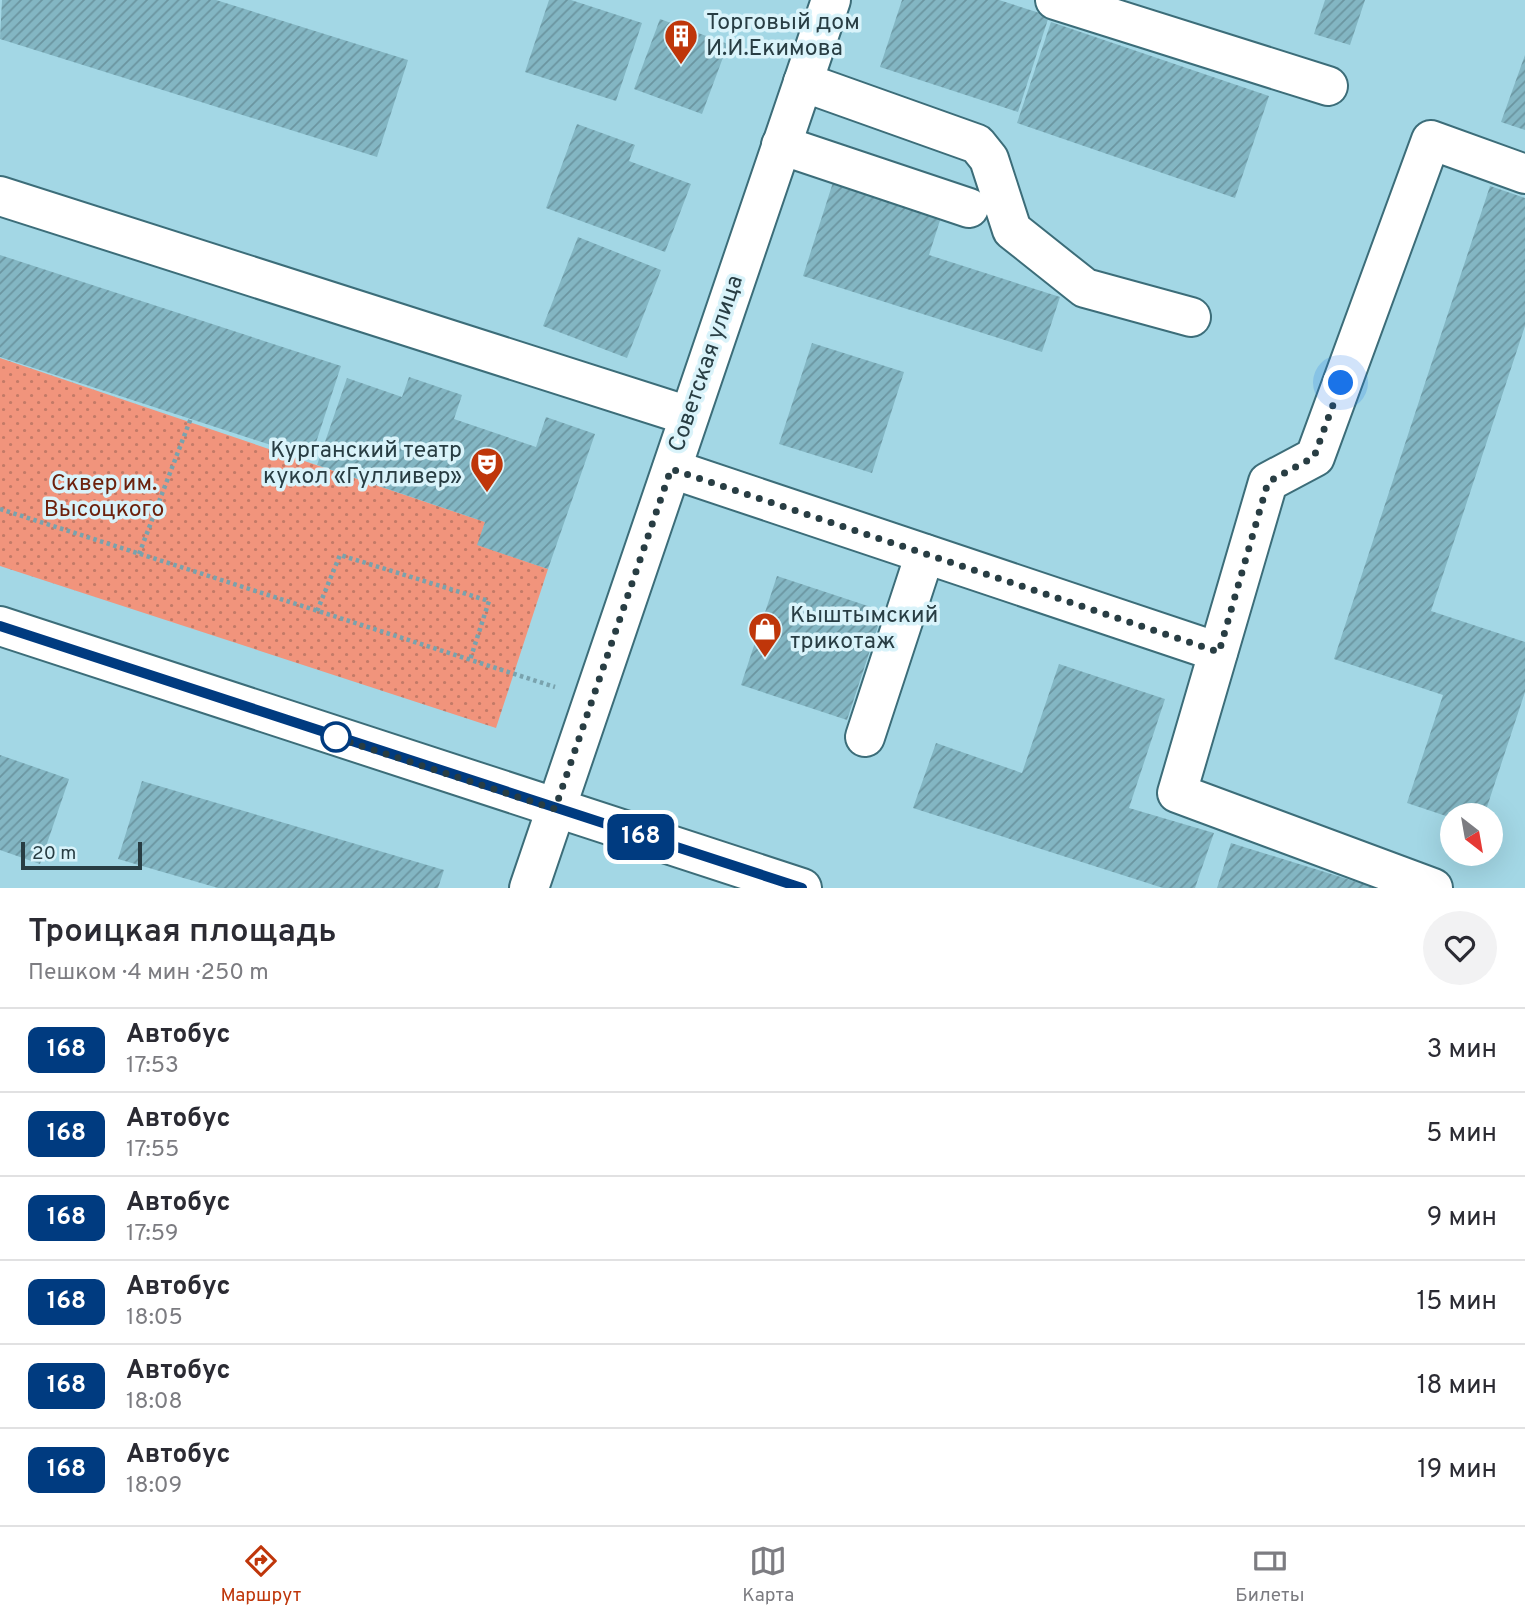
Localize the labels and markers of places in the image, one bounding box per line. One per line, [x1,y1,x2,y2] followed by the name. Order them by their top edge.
[706,9,860,64] place label: Торговый дом И.И.Екимова
[662,17,700,66] building icon: Торговый дом И.И.Екимова
[263,437,462,492] place label: Курганский театр кукол «Гулливер»
[468,445,506,494] theatre icon: Курганский театр кукол «Гулливер»
[790,602,938,657] place label: Кыштымский трикотаж
[746,610,784,659] shop icon: Кыштымский трикотаж
[321,722,351,752] unlabelled marker

